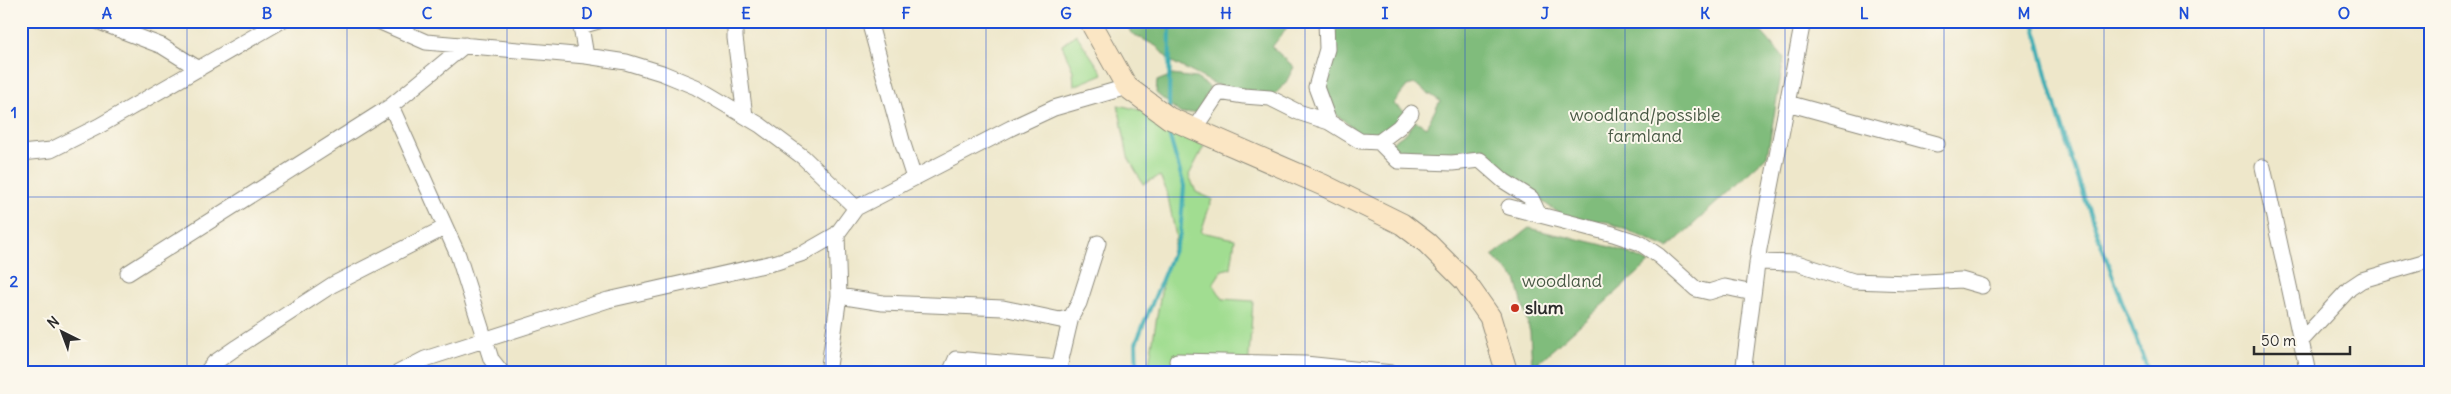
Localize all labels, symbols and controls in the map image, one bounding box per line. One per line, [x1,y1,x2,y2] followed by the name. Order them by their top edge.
[102,3,112,23] text: A
[262,3,273,23] text: B
[422,3,433,23] text: C
[581,3,593,23] text: D
[741,3,751,23] text: E
[901,3,911,23] text: F
[1060,3,1072,23] text: G
[1220,3,1232,23] text: H
[1382,3,1389,23] text: I
[1541,3,1550,23] text: J
[1700,3,1710,23] text: K
[1860,3,1869,23] text: L
[2018,3,2031,23] text: M
[2178,3,2190,23] text: N
[2338,3,2350,23] text: O
[11,102,17,122] text: 1
[1569,103,1721,147] park label: woodland/possible farmland
[1522,269,1603,292] park label: woodland
[10,271,19,291] text: 2
[1525,296,1564,319] place label: slum
[1509,302,1521,314] marker: slum
[38,306,88,356] north arrow
[44,312,63,332] text: N
[2254,324,2350,356] scale bar
[2261,331,2296,350] text: 50 m

